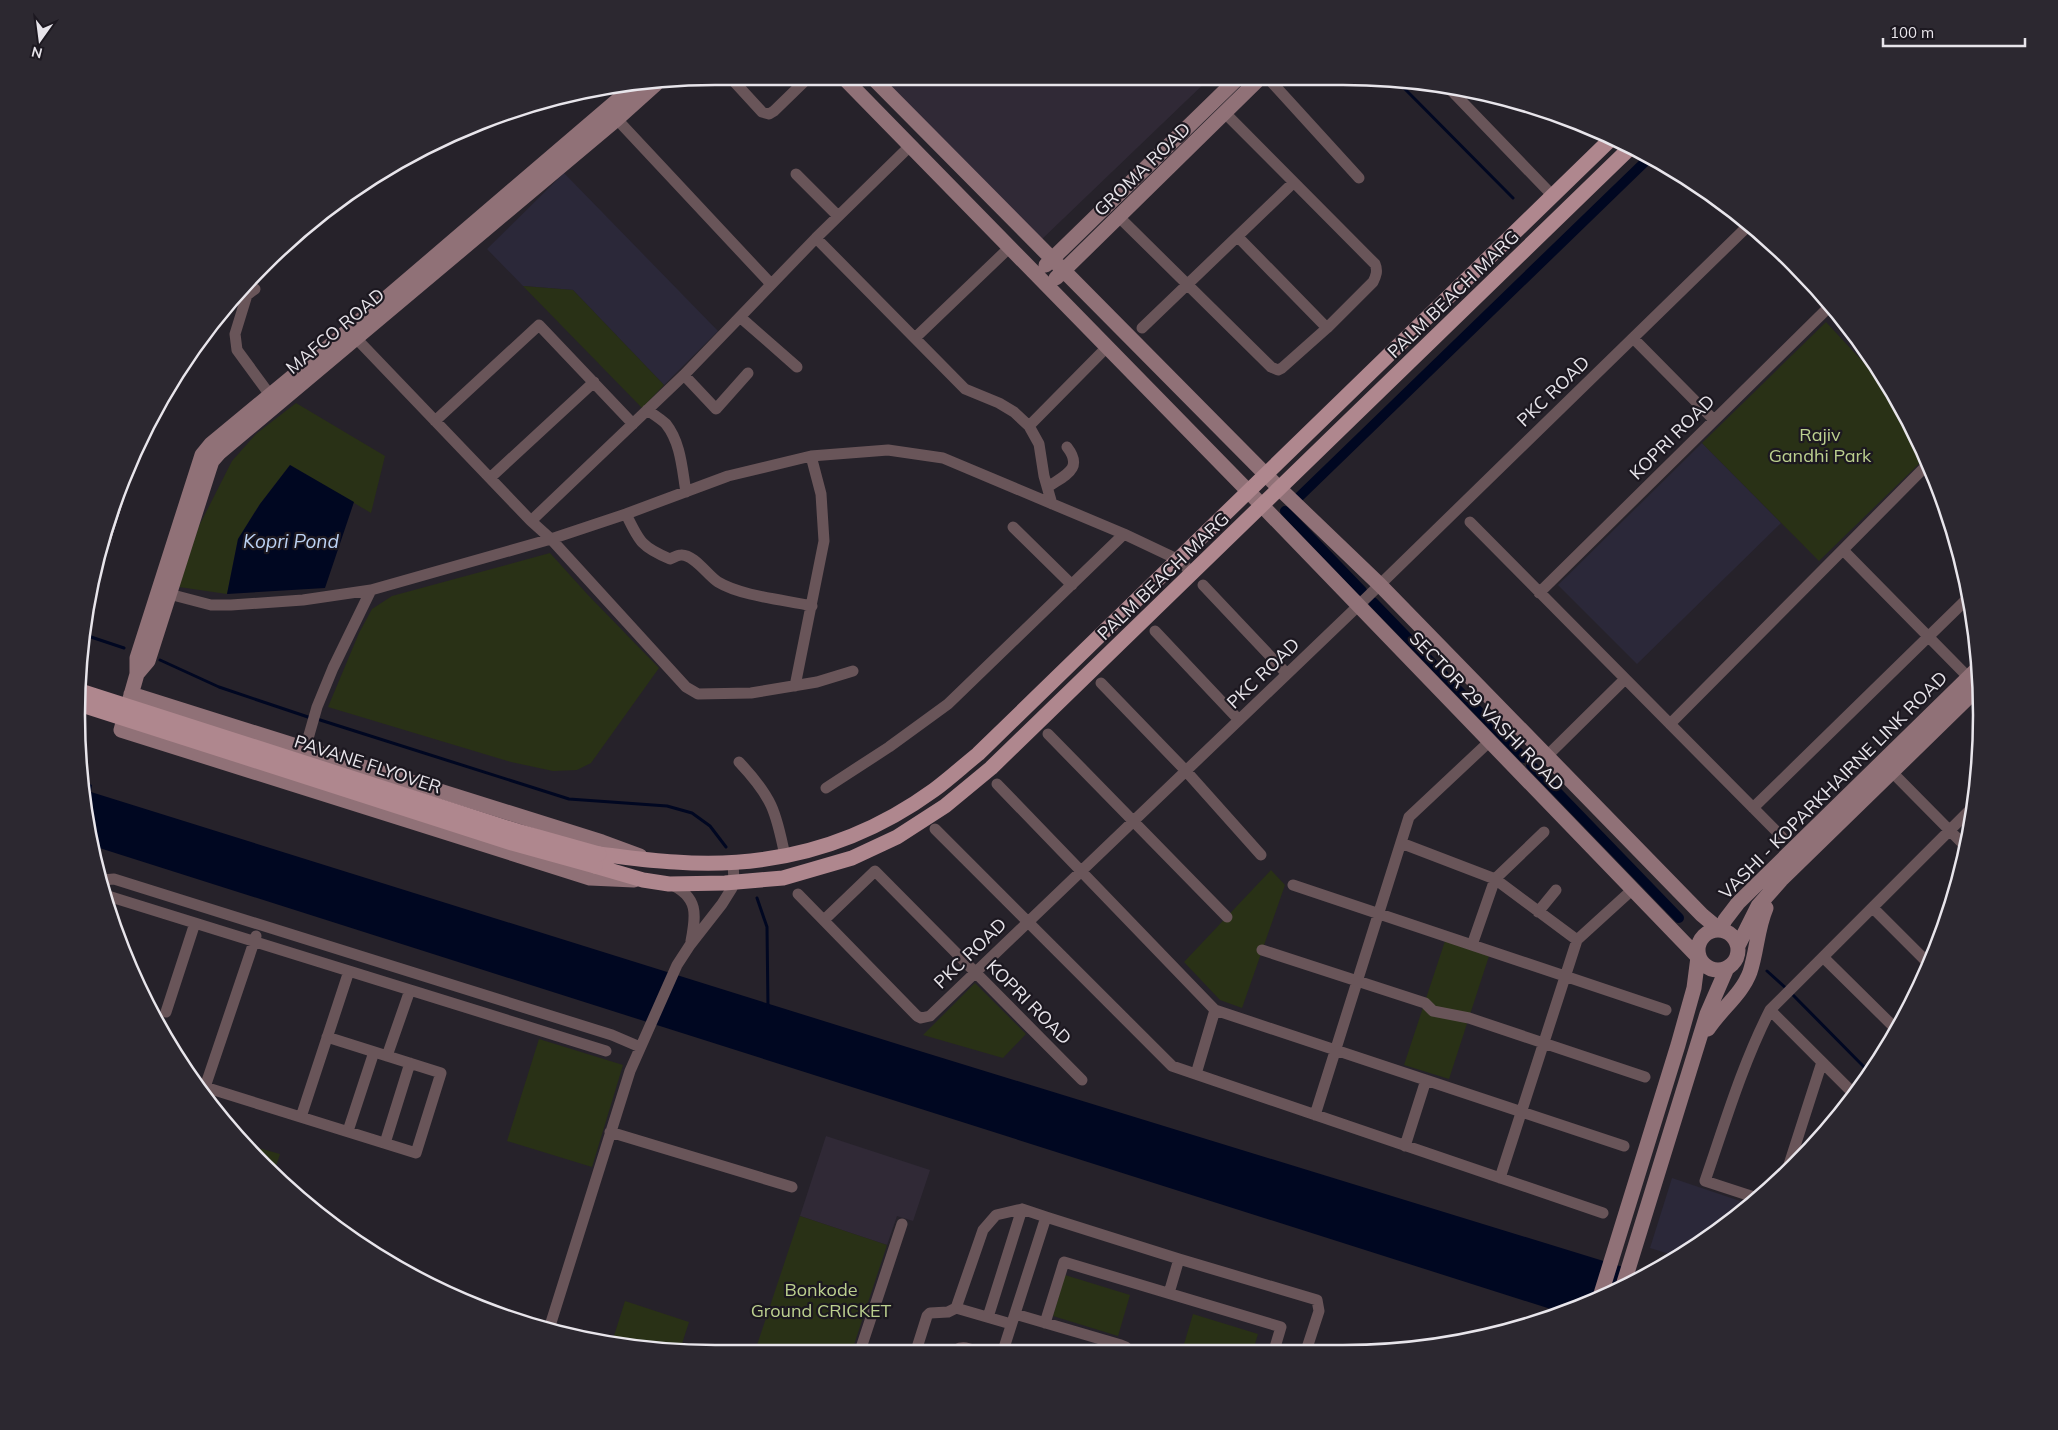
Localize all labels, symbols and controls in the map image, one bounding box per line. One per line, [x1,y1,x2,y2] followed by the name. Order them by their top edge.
[15,15,65,65] north arrow
[1883,15,2026,47] scale bar
[1890,23,1934,42] text: 100 m
[30,43,44,63] text: N
[1089,117,1195,221] street label: GROMA ROAD
[1382,225,1524,363] street label: PALM BEACH MARG
[281,283,389,379] street label: MAFCO ROAD
[1512,351,1594,431] street label: PKC ROAD
[1625,390,1719,484] street label: KOPRI ROAD
[1769,423,1872,467] park label: Rajiv Gandhi Park
[1092,507,1234,645] street label: PALM BEACH MARG
[243,529,339,553] water label: Kopri Pond
[1405,626,1569,796] street label: SECTOR 29 VASHI ROAD
[1222,633,1304,713] street label: PKC ROAD
[1714,666,1952,904] street label: VASHI - KOPARKHAIRNE LINK ROAD
[292,729,444,799] street label: PAVANE FLYOVER
[929,913,1011,993] street label: PKC ROAD
[982,955,1076,1049] street label: KOPRI ROAD
[751,1278,891,1322] park label: Bonkode Ground CRICKET

